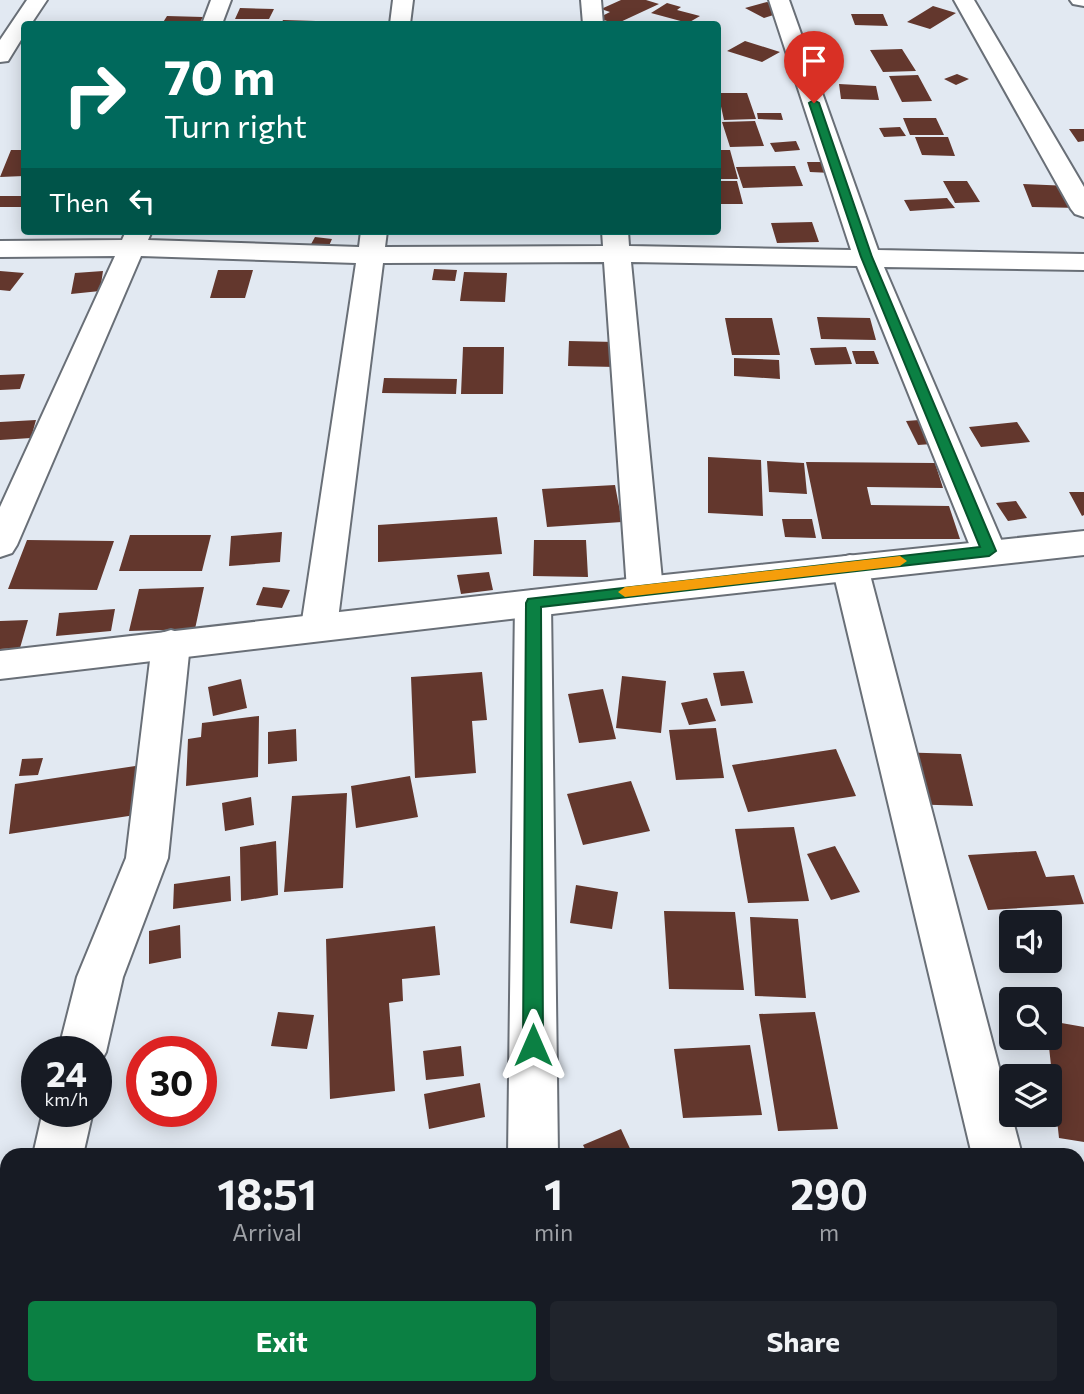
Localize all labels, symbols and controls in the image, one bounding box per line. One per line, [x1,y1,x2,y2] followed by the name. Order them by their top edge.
[784,31,844,103] pin
[795,42,833,80] icon: arrive
[164,45,275,105] text: 70 m
[49,49,140,140] icon: right
[164,105,307,145] text: Turn right
[123,182,161,220] icon: left
[49,186,109,217] text: Then
[999,910,1062,1127] map controls
[999,910,1062,973] button: sound
[999,987,1062,1050] button: search
[496,1008,570,1082] position arrow
[126,1036,217,1127] speed limit sign: 30
[46,1051,87,1094] text: 24
[999,1064,1062,1127] button: layers
[45,1088,88,1110] text: km/h
[217,1167,317,1219] text: 18:51
[544,1167,563,1219] text: 1
[790,1167,868,1219] text: 290
[232,1218,302,1246] text: Arrival
[534,1218,573,1246] text: min
[819,1218,839,1246] text: m
[28,1301,536,1381] button: Exit
[550,1301,1057,1381] button: Share

